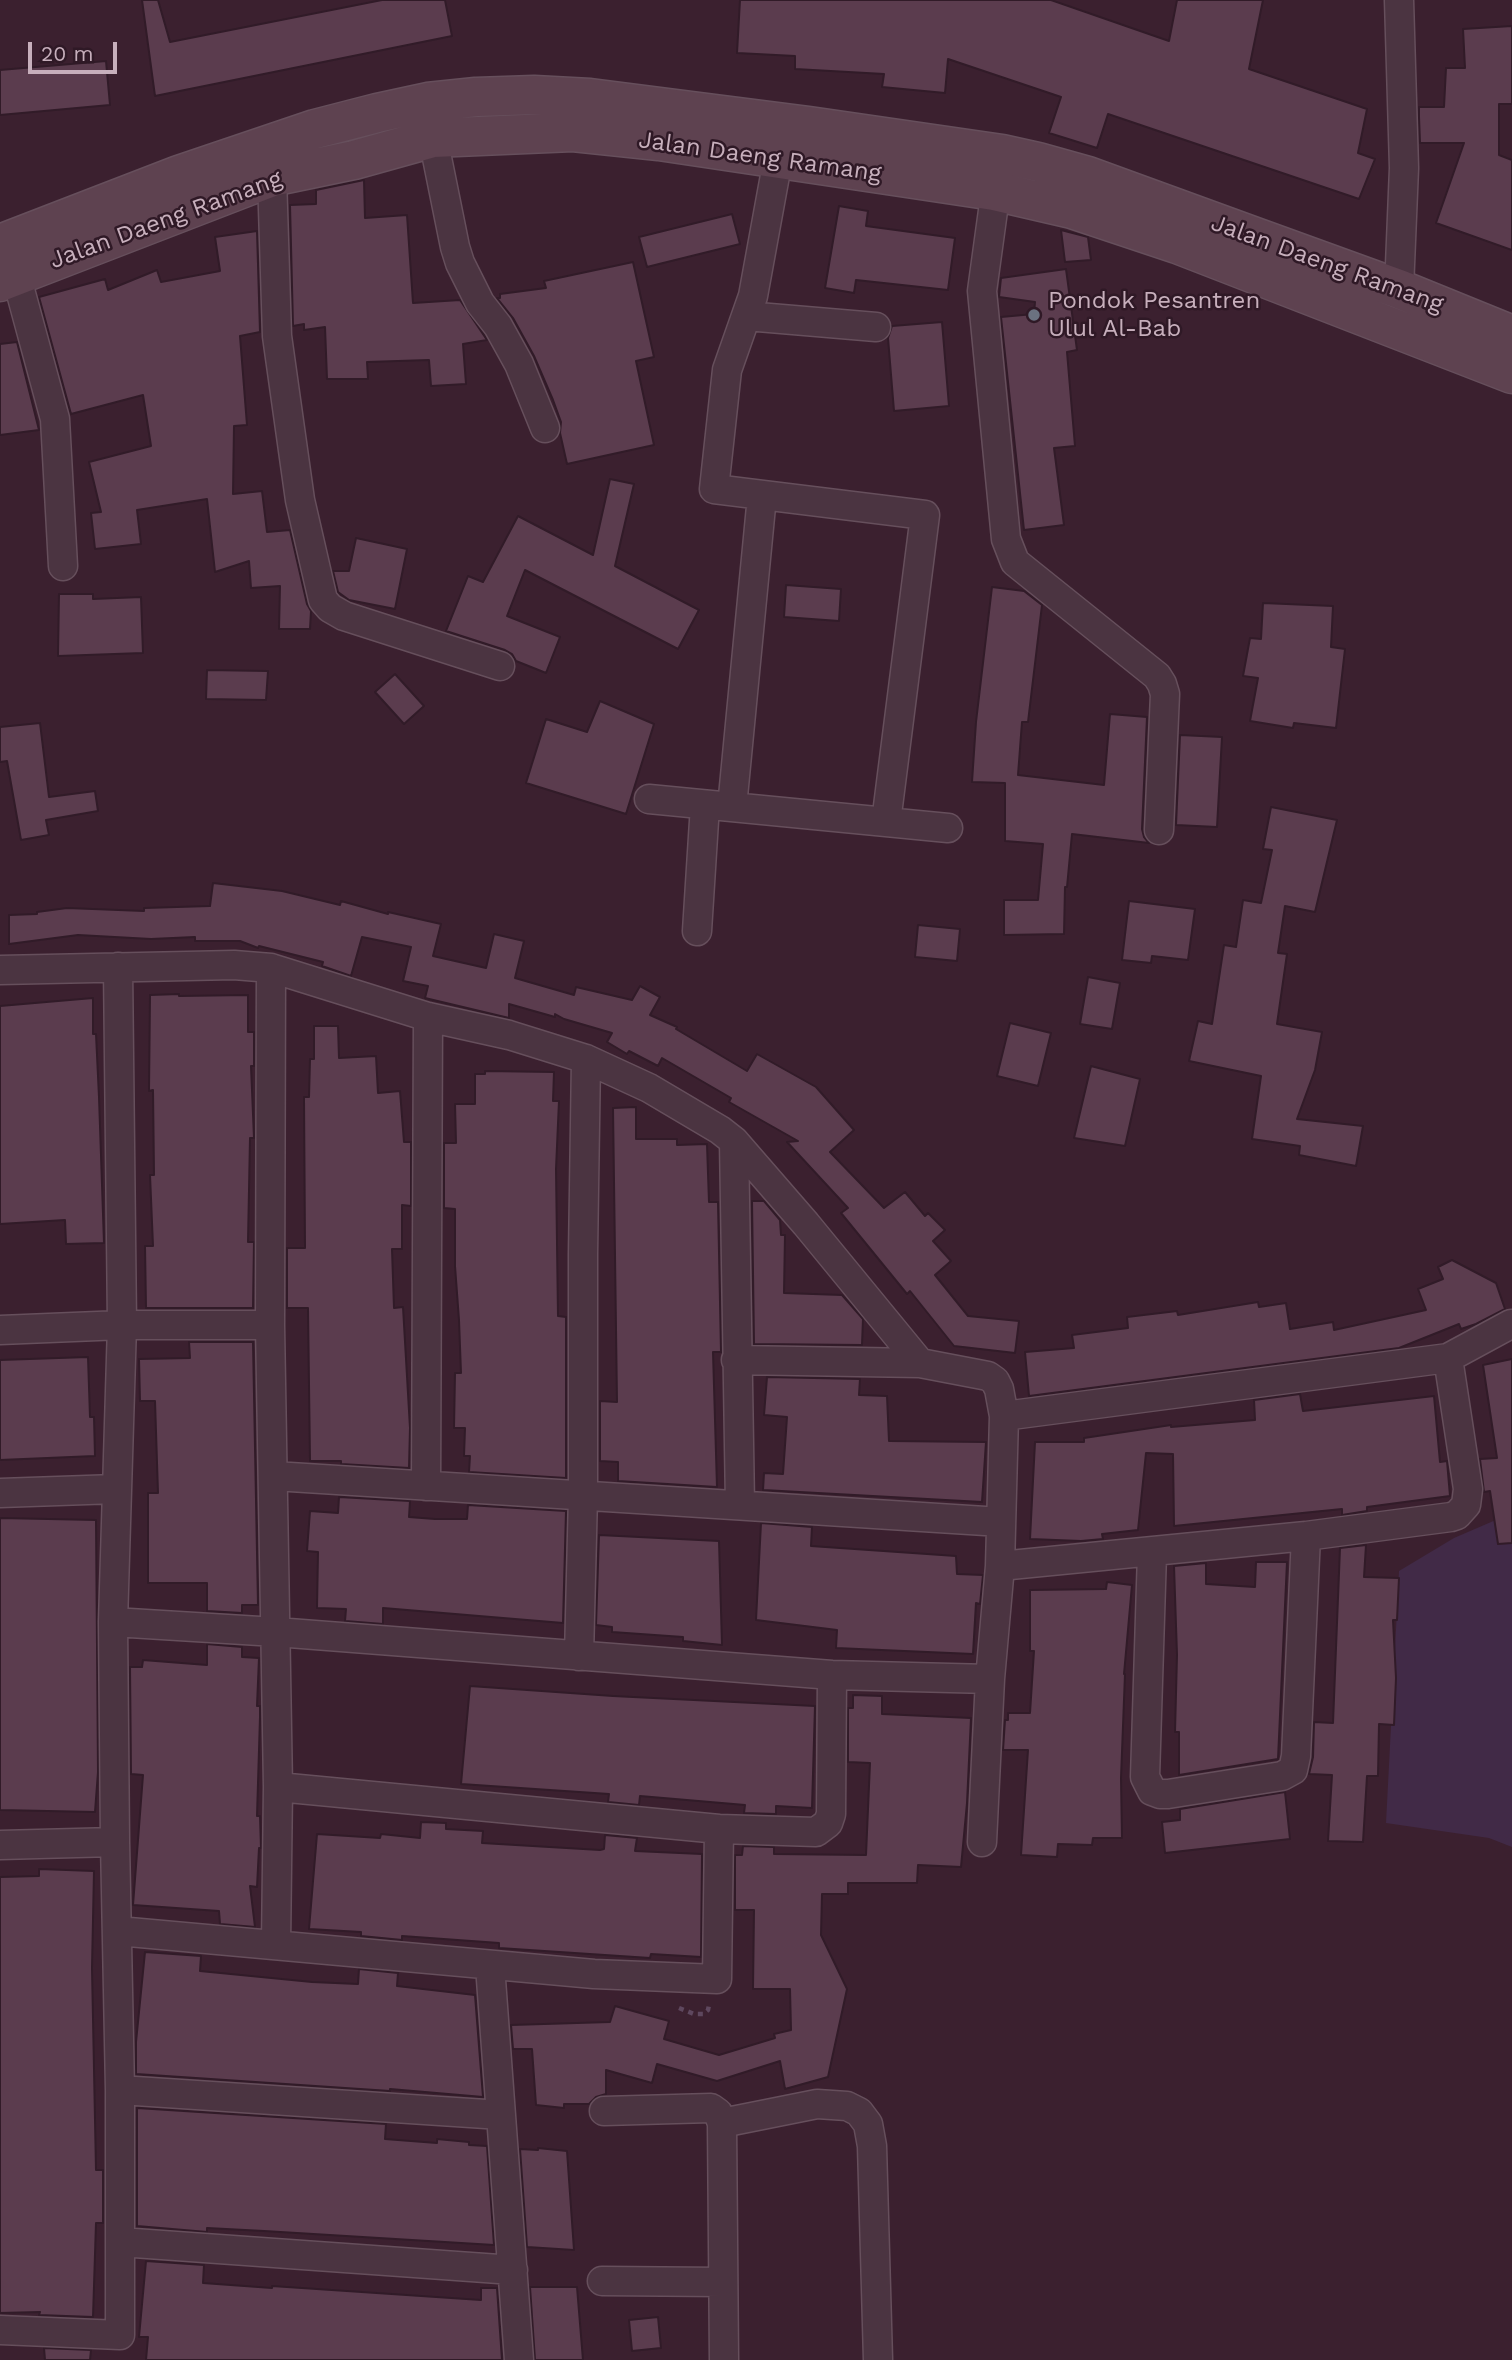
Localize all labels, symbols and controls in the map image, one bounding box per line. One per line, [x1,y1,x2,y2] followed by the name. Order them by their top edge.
[32,28,121,72] scale bar
[41,41,93,66] text: 20 m
[637,126,883,188] street label: Jalan Daeng Ramang
[46,165,286,275] street label: Jalan Daeng Ramang
[1207,209,1447,319] street label: Jalan Daeng Ramang
[1048,287,1260,343] place label: Pondok Pesantren Ulul Al-Bab
[1026,307,1042,323] marker: Pondok Pesantren Ulul Al-Bab

